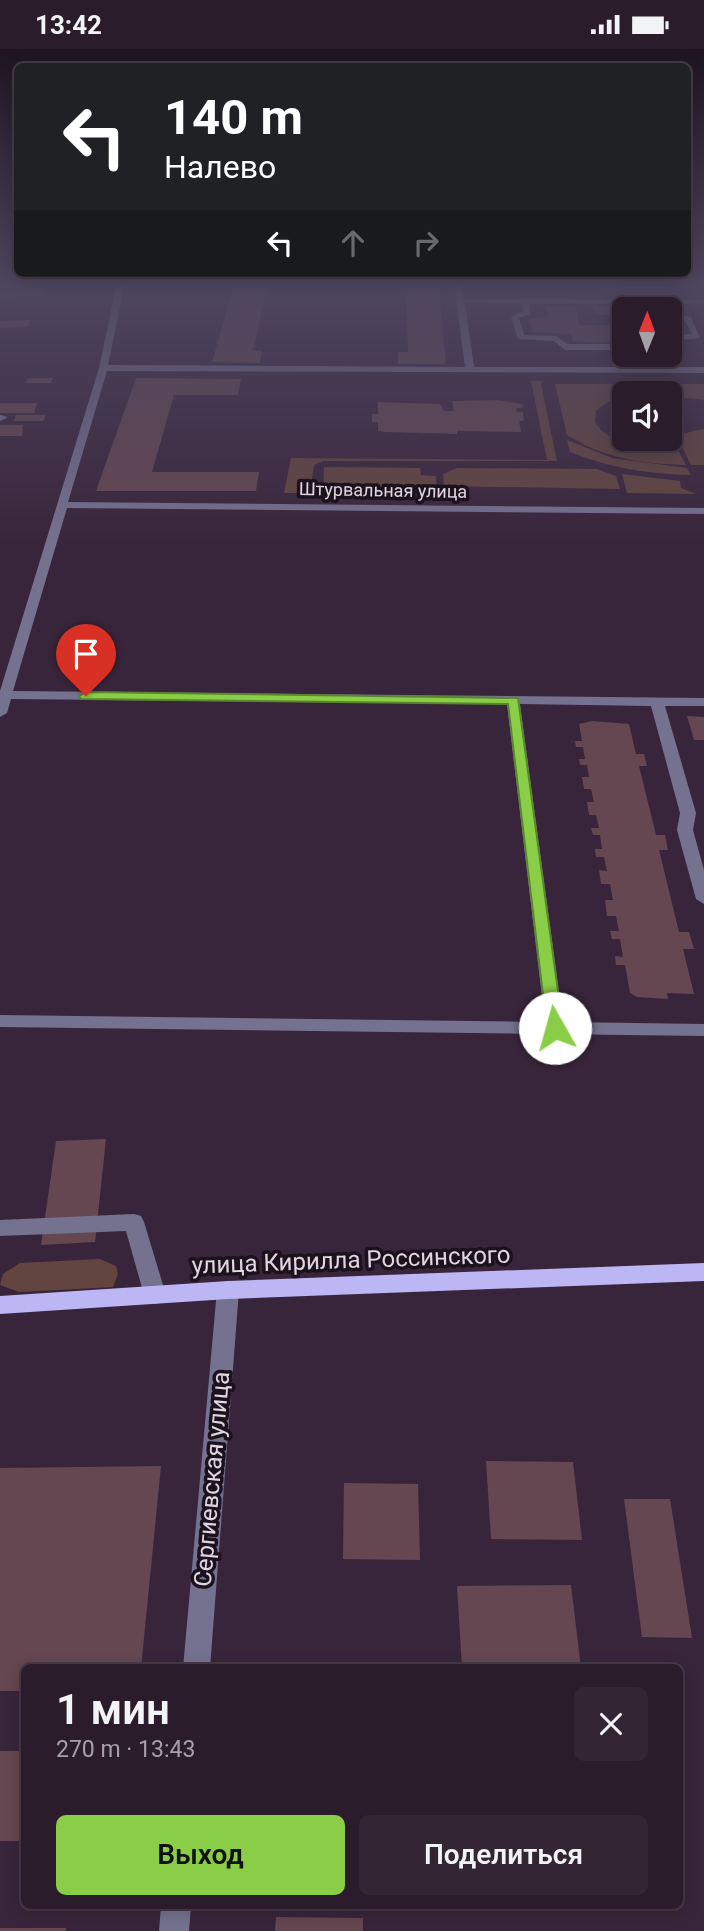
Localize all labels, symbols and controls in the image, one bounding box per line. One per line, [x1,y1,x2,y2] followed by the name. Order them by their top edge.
[35,10,102,40] text: 13:42
[164,89,303,146] text: 140 m
[49,91,140,182] icon: left
[164,148,276,186] text: Налево
[261,224,299,262] icon: left
[334,224,372,262] icon: ahead
[407,224,445,262] icon: right
[612,297,682,367] north arrow
[612,297,682,451] map controls
[612,381,682,451] button: sound
[299,478,467,502] street label: Штурвальная улица
[56,624,116,696] pin
[67,635,105,673] icon: arrive
[518,991,592,1065] position arrow
[191,1240,511,1280] street label: улица Кирилла Россинского
[189,1370,235,1588] street label: Сергиевская улица
[56,1685,170,1734] text: 1 мин
[574,1687,648,1761] button: close
[56,1736,195,1763] text: 270 m · 13:43
[56,1815,345,1895] button: Выход
[359,1815,648,1895] button: Поделиться

